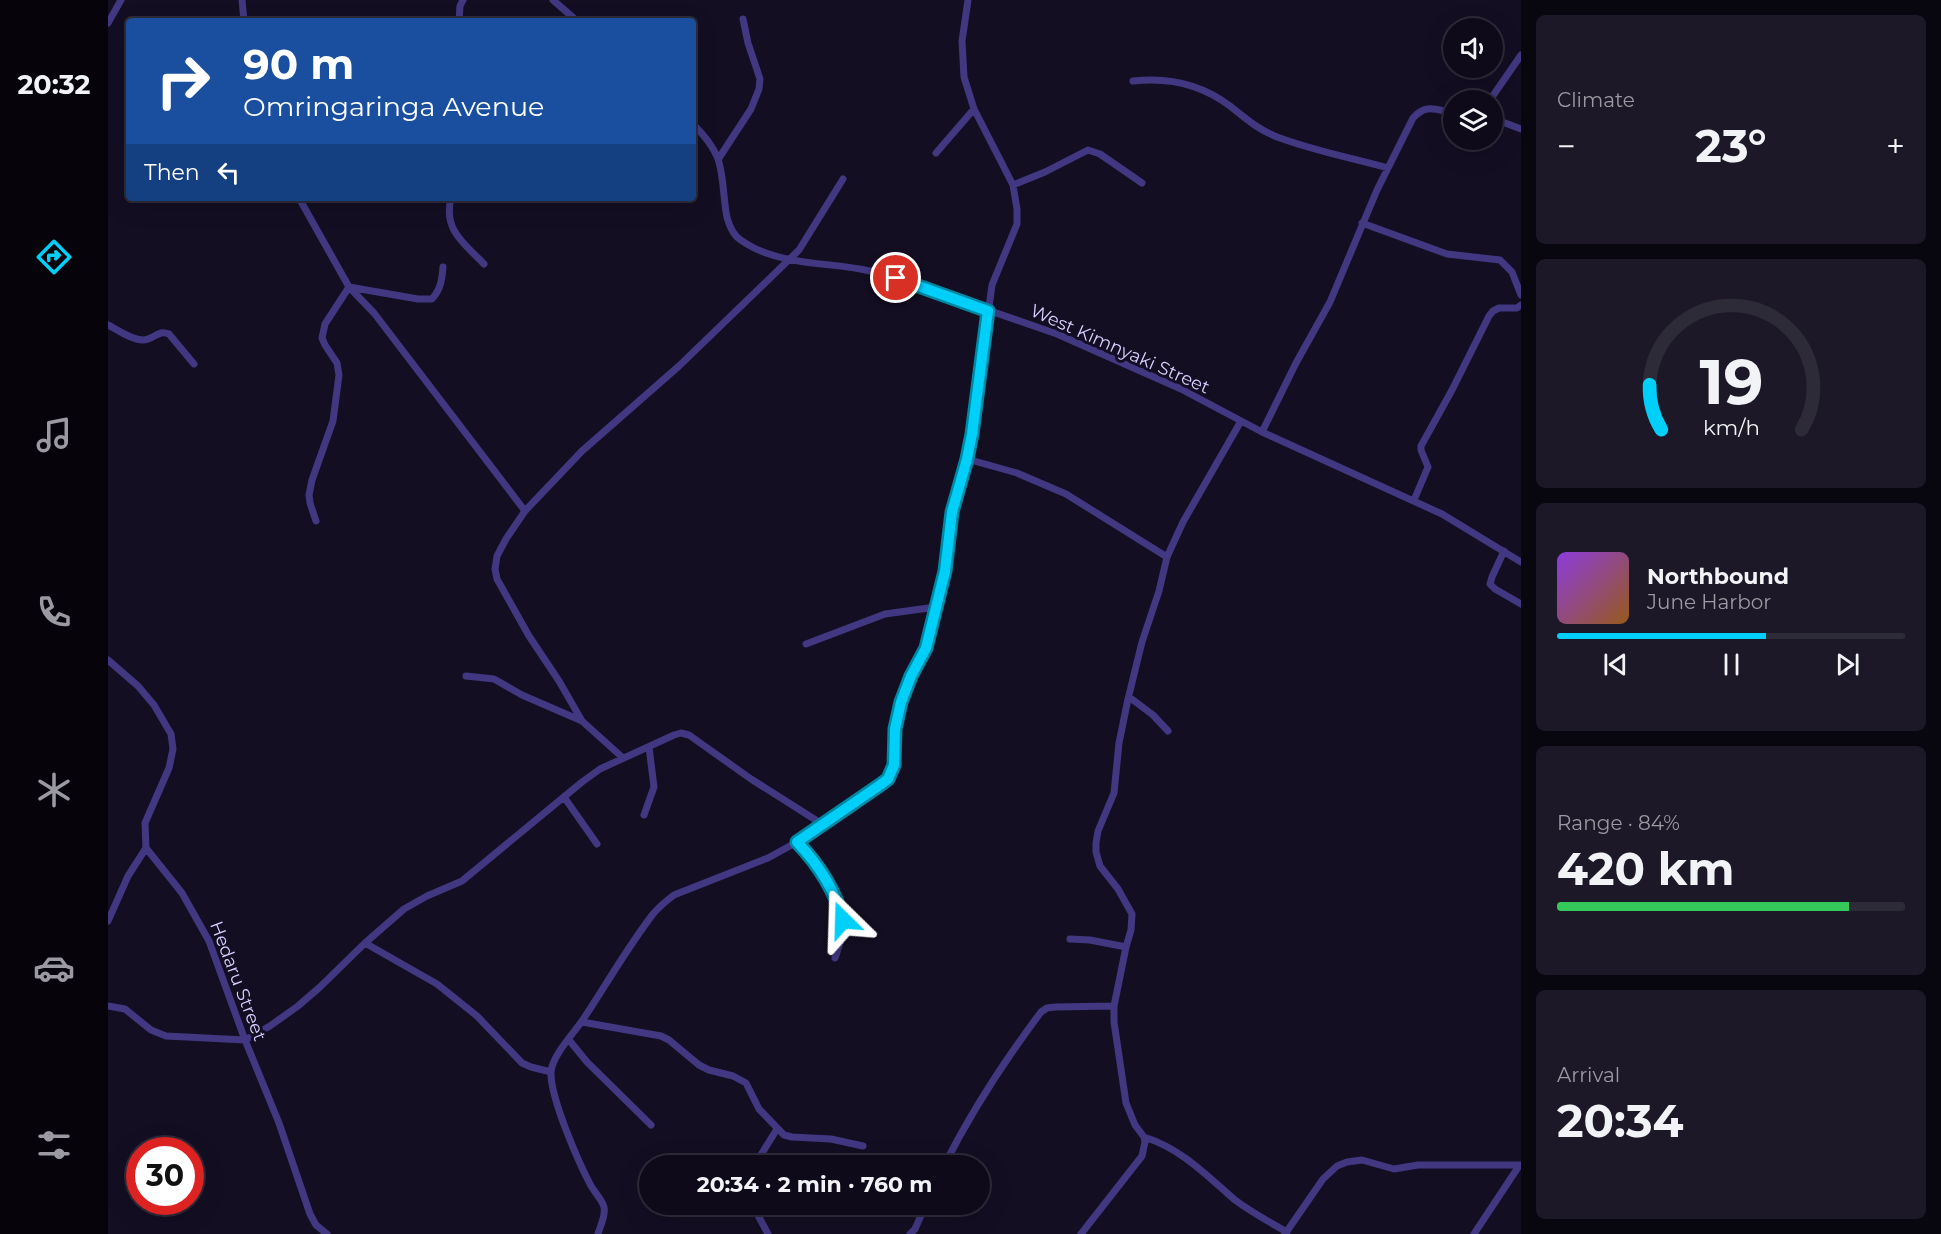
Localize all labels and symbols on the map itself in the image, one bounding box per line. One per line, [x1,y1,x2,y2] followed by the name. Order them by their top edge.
[870,252,921,303] pin
[1027,299,1213,399] street label: West Kimnyaki Street
[811,888,875,952] position arrow
[205,918,271,1044] street label: Hedaru Street
[126,1137,204,1215] speed limit sign: 30

